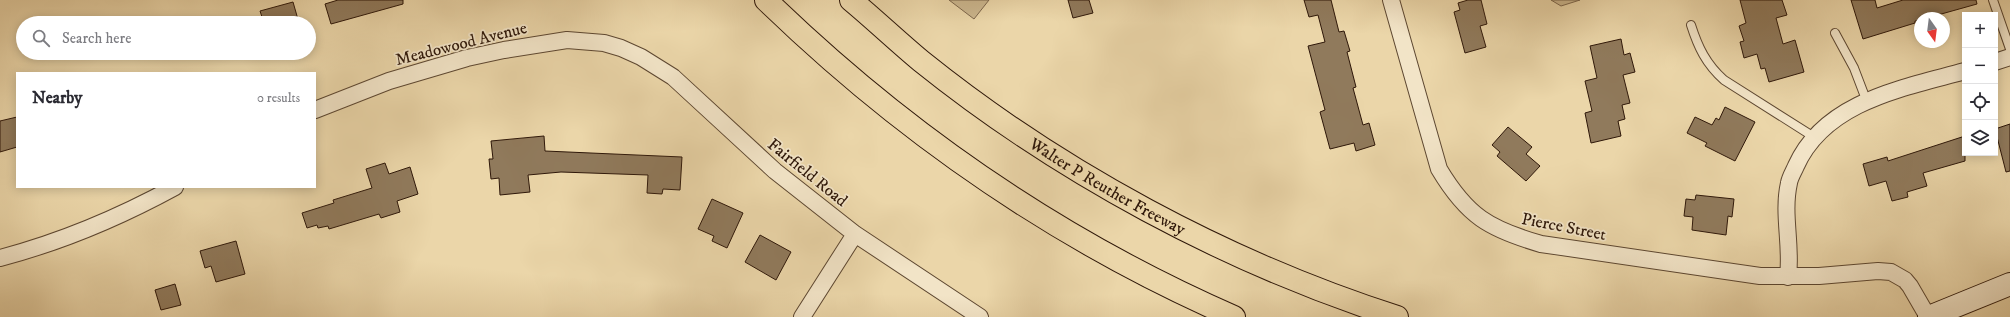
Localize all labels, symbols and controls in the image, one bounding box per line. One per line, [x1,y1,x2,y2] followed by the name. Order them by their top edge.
[1914,12,1950,48] north arrow
[1962,12,1998,156] map controls
[1962,12,1998,48] button: +
[16,16,316,60] search box
[393,17,529,71] street label: Meadowood Avenue
[30,27,52,49] icon: search
[62,29,131,48] text: Search here
[1962,48,1998,84] button: −
[1962,84,1998,120] button: locate
[32,87,82,109] text: Nearby
[257,90,300,106] text: 0 results
[1962,120,1998,156] button: layers
[1024,132,1190,241] street label: Walter P Reuther Freeway
[763,134,852,212] street label: Fairfield Road
[1520,208,1609,246] street label: Pierce Street

